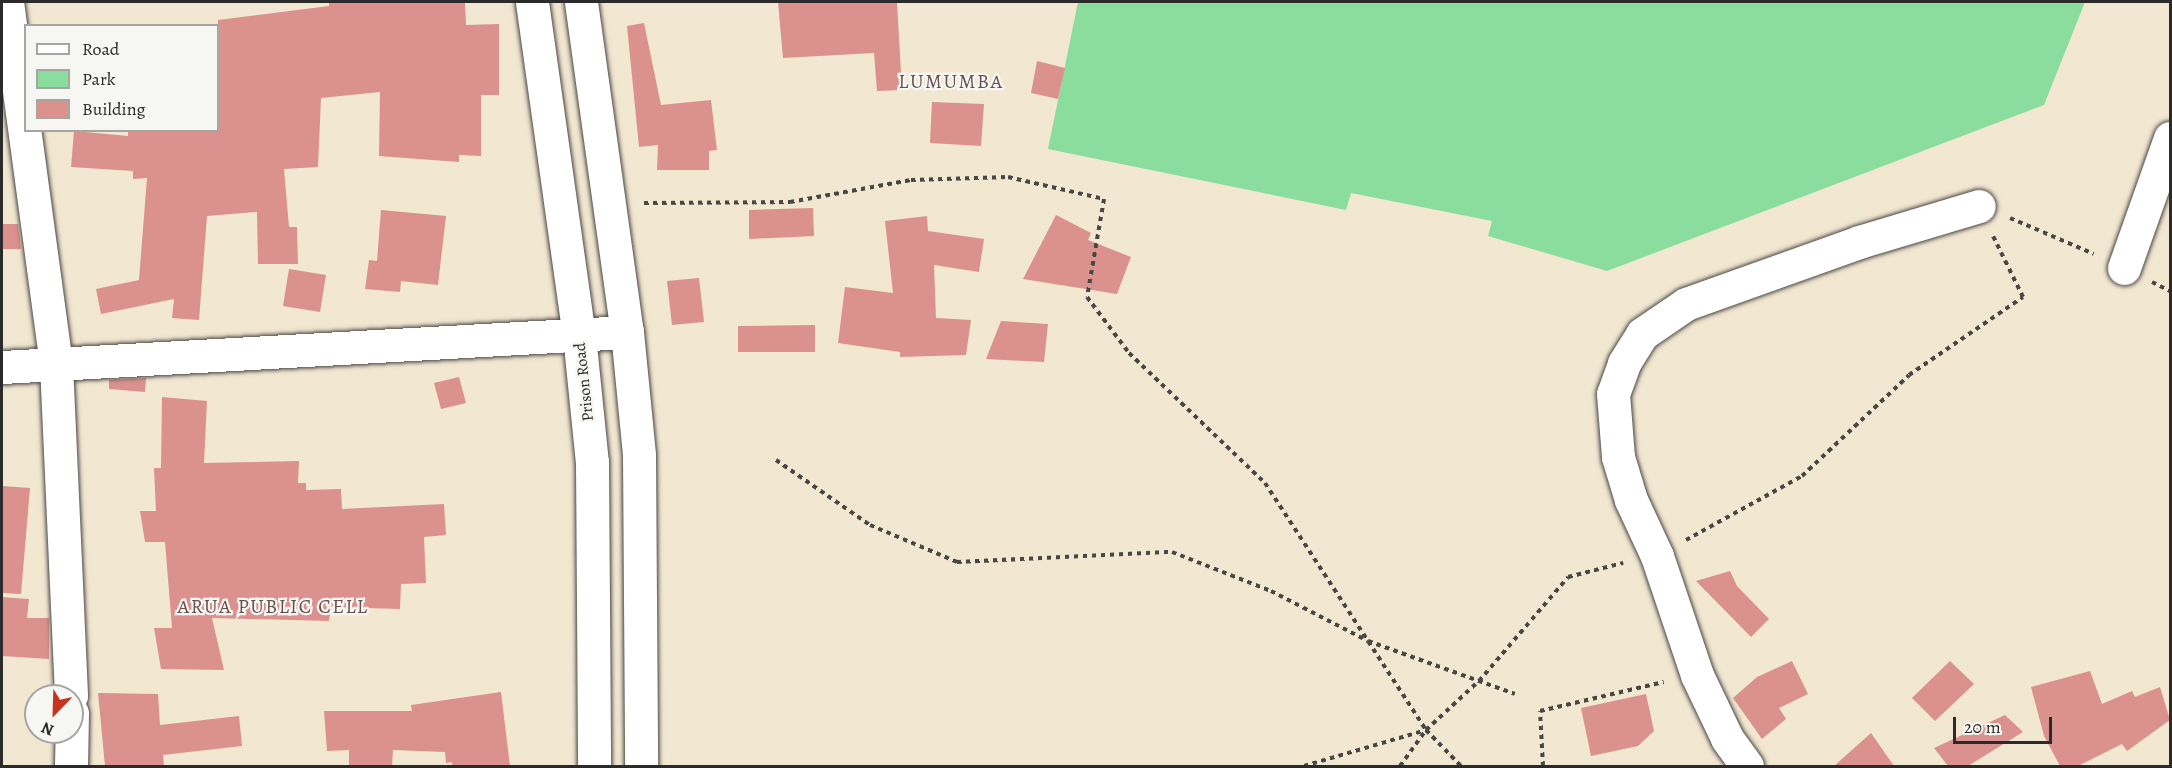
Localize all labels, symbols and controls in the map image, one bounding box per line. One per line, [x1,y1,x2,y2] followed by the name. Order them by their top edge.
[24,24,219,132] legend
[82,37,119,61] text: Road
[82,67,116,91] text: Park
[898,69,1004,93] district label: LUMUMBA
[82,97,146,121] text: Building
[570,342,598,422] street label: Prison Road
[178,594,368,618] district label: ARUA PUBLIC CELL
[24,684,84,744] north arrow
[1956,705,2055,743] scale bar
[1964,715,2001,739] text: 20 m
[38,716,57,741] text: N

